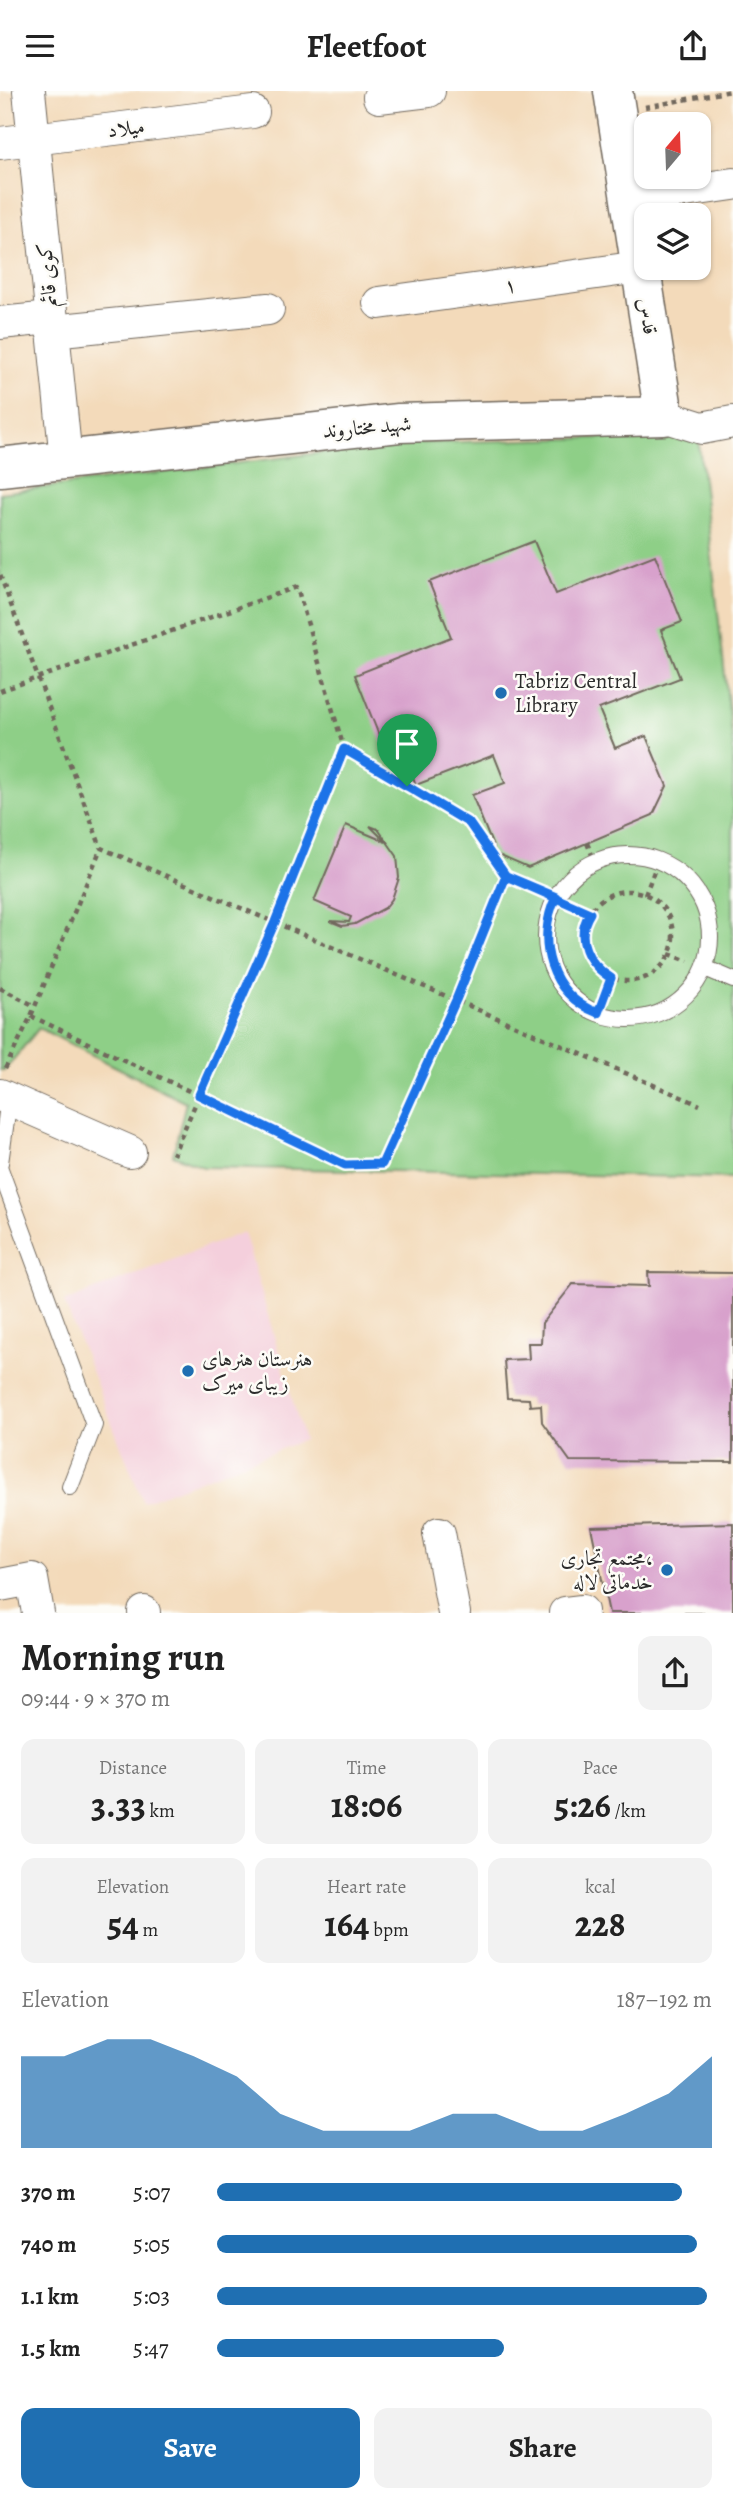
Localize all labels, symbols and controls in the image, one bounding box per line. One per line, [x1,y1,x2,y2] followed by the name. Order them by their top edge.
[306,24,427,68] text: Fleetfoot
[21,27,59,65] icon: menu
[674,27,712,65] icon: share
[106,112,146,144] street label: میلاد
[634,112,710,189] north arrow
[634,112,711,280] map controls
[634,203,711,280] button: layers
[30,241,68,308] street label: کوی قائم
[502,270,518,300] street label: ۱
[631,296,665,336] street label: قدس
[321,409,413,445] street label: شهید مختاروند
[515,667,637,719] place label: Tabriz Central Library
[493,685,509,701] marker: Tabriz Central Library
[377,714,437,786] pin
[388,725,426,763] icon: arrive
[202,1345,312,1397] place label: هنرستان هنرهای زیبای میرک
[180,1363,196,1379] marker: هنرستان هنرهای زیبای میرک
[560,1544,653,1596] place label: مجتمع تجاری، خدماتی لاله
[659,1562,675,1578] marker: مجتمع تجاری، خدماتی لاله
[21,1631,225,1683] text: Morning run
[638,1636,712,1710] button: share
[21,1683,170,1714] text: 09:44 · 9 × 370 m
[99,1755,167,1781] text: Distance
[347,1755,386,1781] text: Time
[583,1755,618,1781] text: Pace
[91,1781,146,1829] text: 3.33
[331,1781,402,1829] text: 18:06
[554,1781,611,1829] text: 5:26
[146,1798,175,1824] text: km
[611,1798,646,1824] text: /km
[96,1874,169,1900] text: Elevation
[327,1874,406,1900] text: Heart rate
[585,1874,615,1900] text: kcal
[107,1900,139,1948] text: 54
[324,1900,370,1948] text: 164
[575,1900,625,1948] text: 228
[139,1917,158,1943] text: m
[370,1917,409,1943] text: bpm
[21,1984,109,2015] text: Elevation
[616,1984,712,2015] text: 187–192 m
[21,2177,76,2208] text: 370 m
[133,2177,170,2208] text: 5:07
[21,2229,76,2260] text: 740 m
[133,2229,171,2260] text: 5:05
[21,2281,79,2312] text: 1.1 km
[133,2281,170,2312] text: 5:03
[21,2333,81,2364] text: 1.5 km
[133,2333,168,2364] text: 5:47
[21,2408,360,2488] button: Save
[374,2408,712,2488] button: Share

